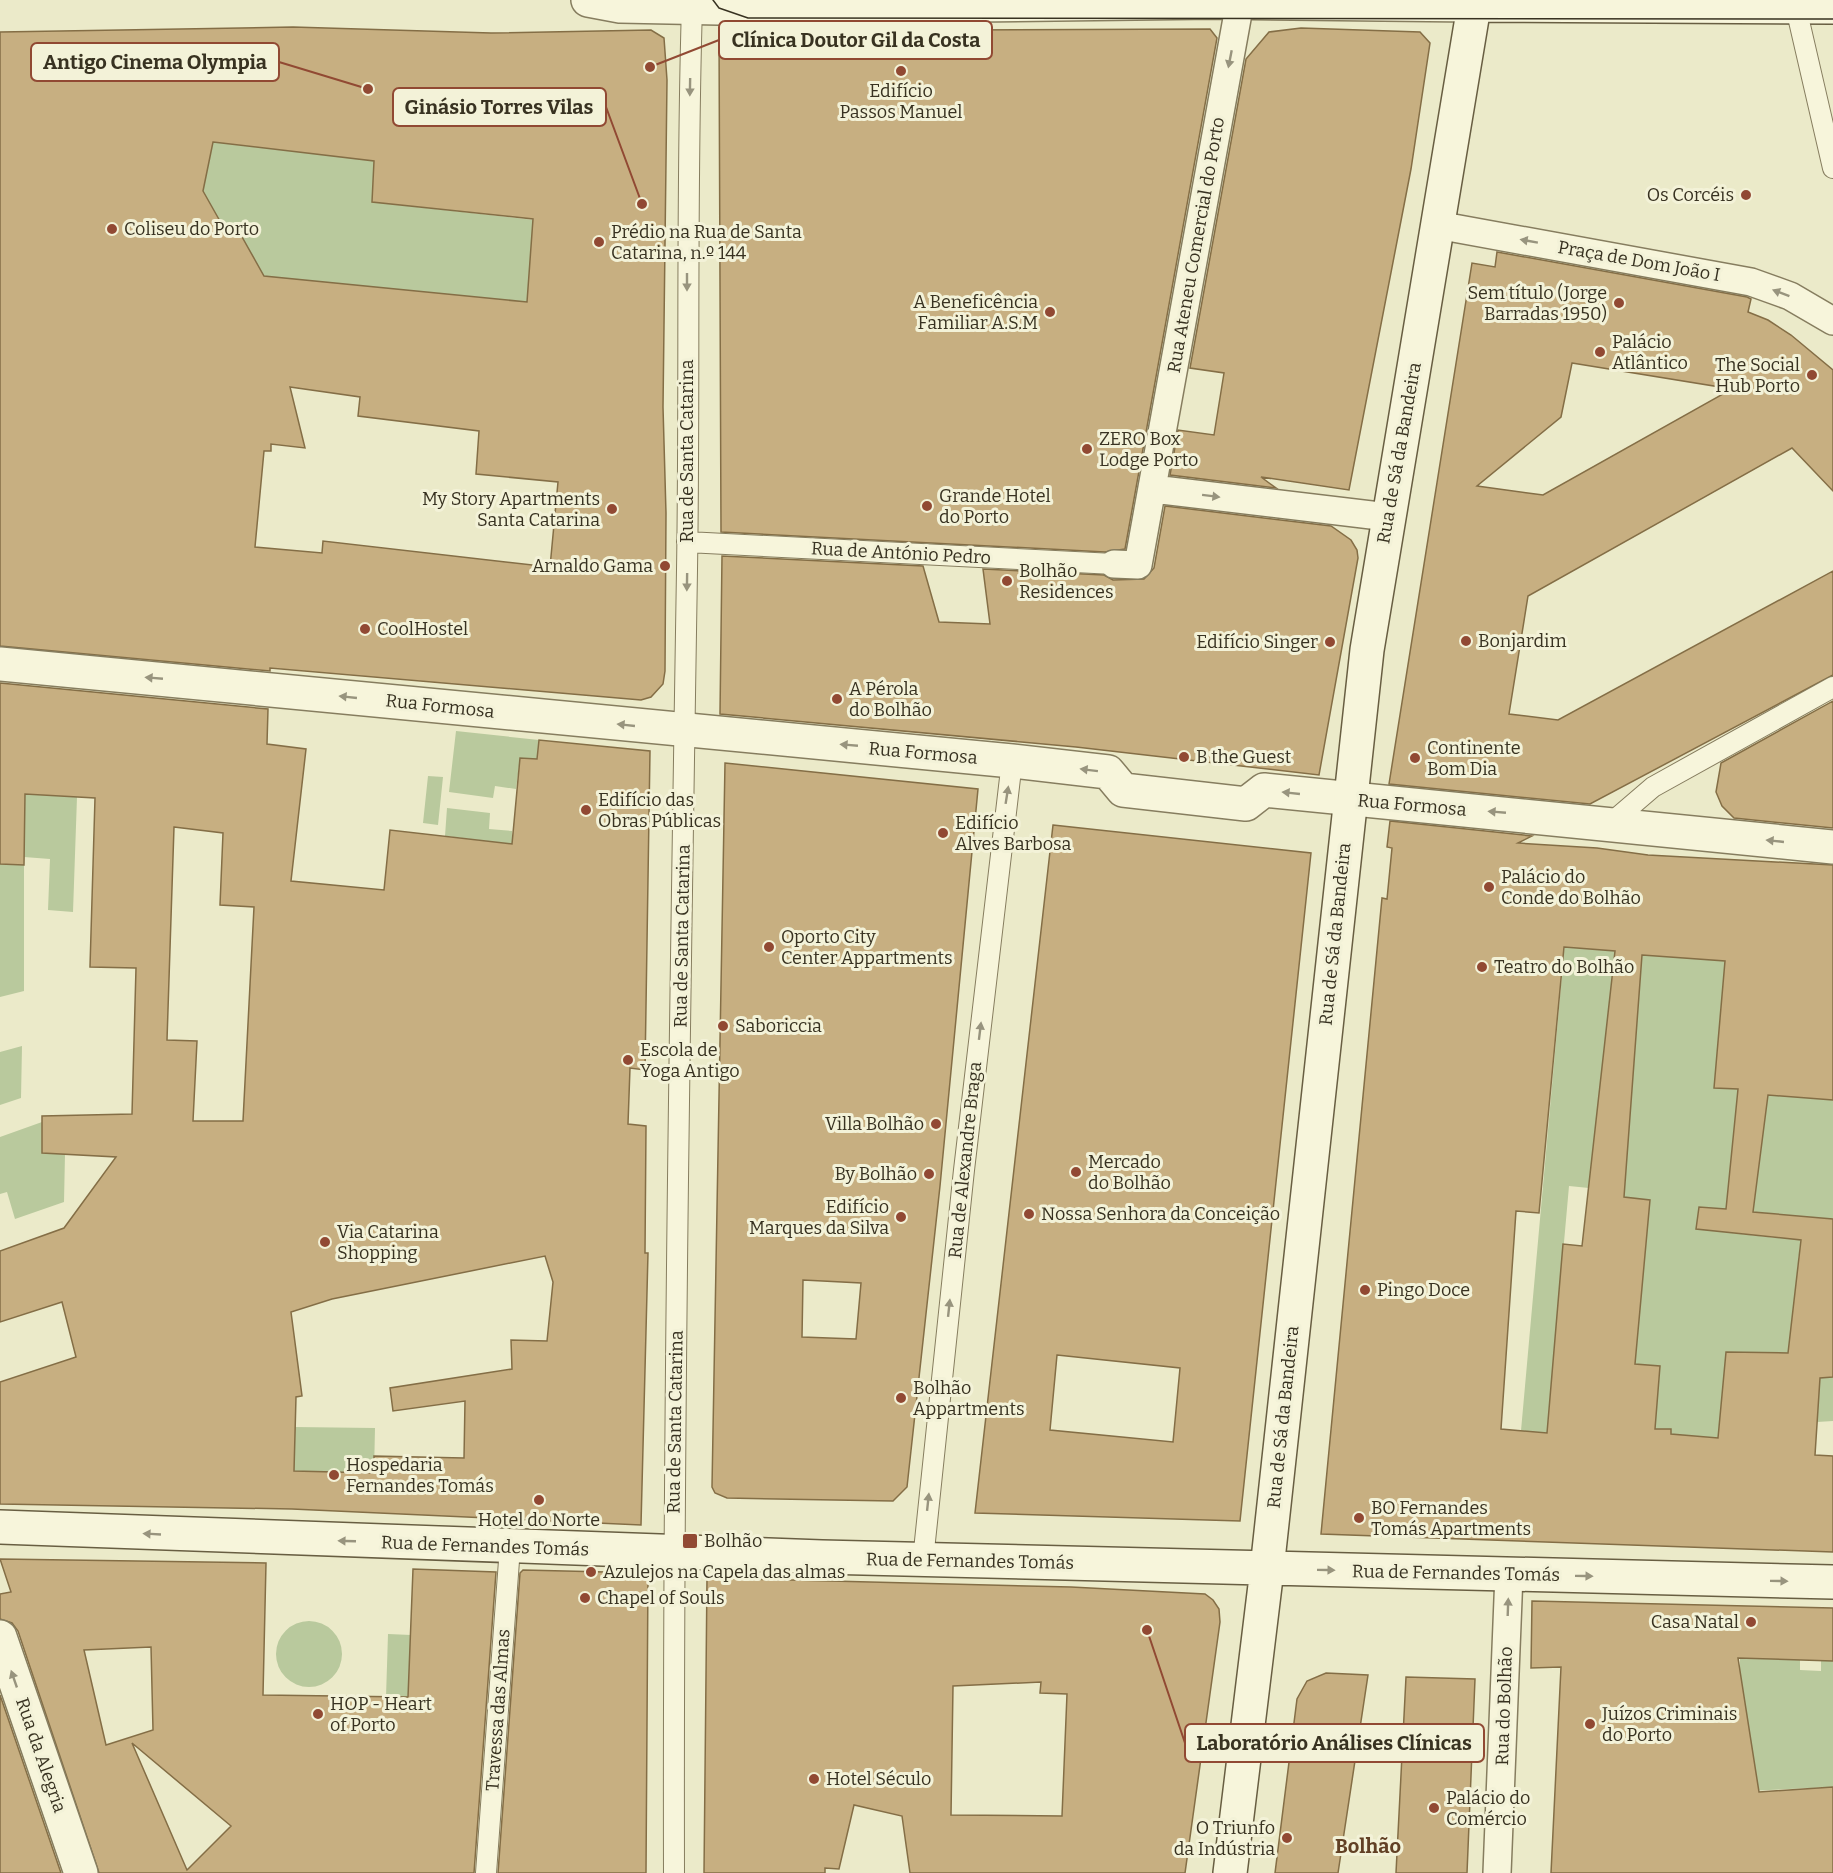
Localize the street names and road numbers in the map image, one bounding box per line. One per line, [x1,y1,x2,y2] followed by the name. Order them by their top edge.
[1163,115,1229,375] street label: Rua Ateneu Comercial do Porto
[1556,236,1722,286] street label: Praça de Dom João I
[676,359,698,543] street label: Rua de Santa Catarina
[1372,361,1426,545] street label: Rua de Sá da Bandeira
[810,537,992,569] street label: Rua de António Pedro
[384,689,496,723] street label: Rua Formosa
[868,737,979,769] street label: Rua Formosa
[1357,789,1468,821] street label: Rua Formosa
[1314,841,1356,1026] street label: Rua de Sá da Bandeira
[669,844,695,1028] street label: Rua de Santa Catarina
[944,1060,986,1259] street label: Rua de Alexandre Braga
[1262,1324,1304,1509] street label: Rua de Sá da Bandeira
[662,1330,688,1514] street label: Rua de Santa Catarina
[381,1531,589,1561] street label: Rua de Fernandes Tomás
[866,1548,1074,1574] street label: Rua de Fernandes Tomás
[1352,1560,1560,1586] street label: Rua de Fernandes Tomás
[481,1628,515,1792] street label: Travessa das Almas
[1491,1646,1517,1766] street label: Rua do Bolhão
[11,1695,71,1815] street label: Rua da Alegria

